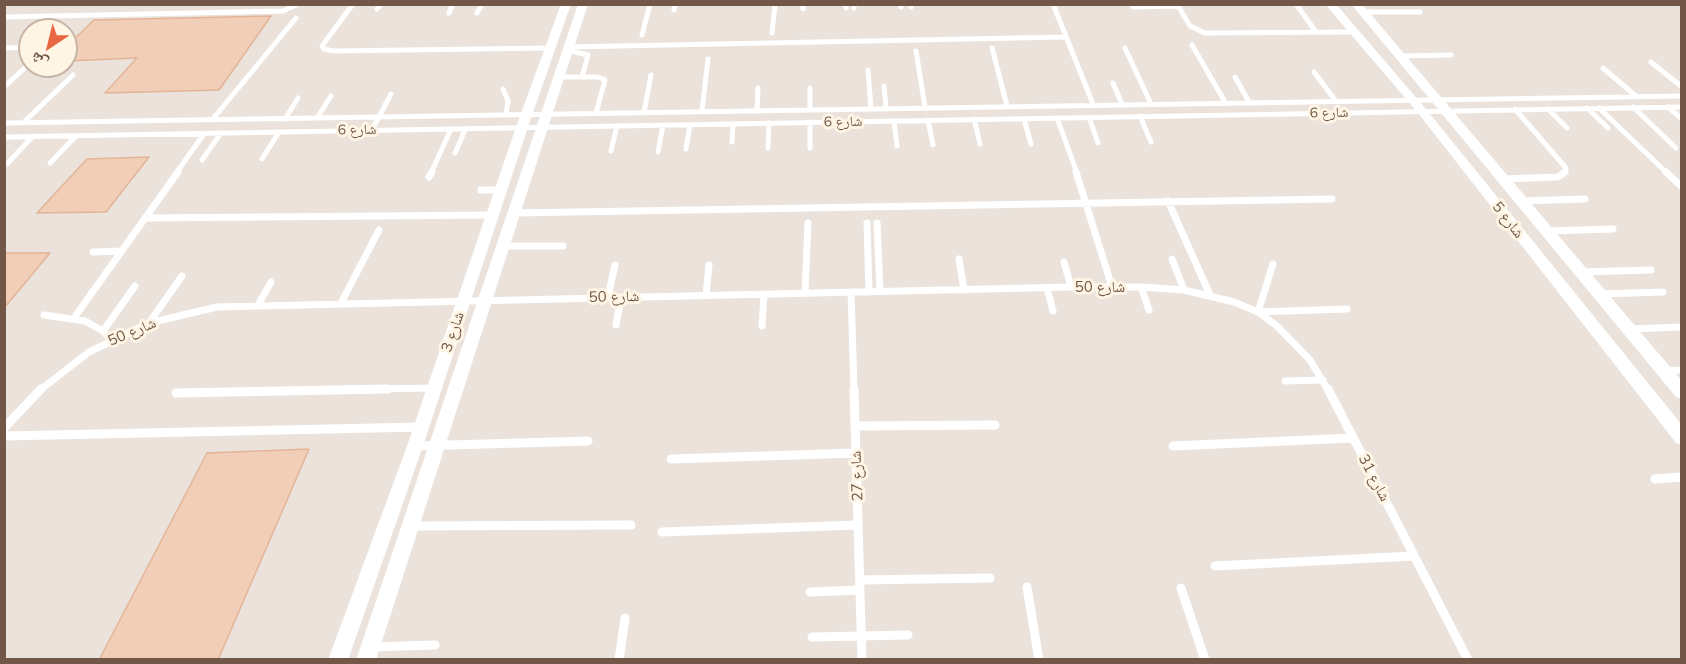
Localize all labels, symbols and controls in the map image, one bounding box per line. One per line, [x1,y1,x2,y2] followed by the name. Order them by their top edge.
[18,18,78,78] north arrow
[26,48,52,74] text: ش
[1310,104,1348,122] street label: شارع 6
[824,113,862,131] street label: شارع 6
[338,121,376,139] street label: شارع 6
[1488,198,1528,242] street label: شارع 5
[1075,278,1125,296] street label: شارع 50
[589,288,639,306] street label: شارع 50
[438,309,468,355] street label: شارع 3
[105,314,159,350] street label: شارع 50
[847,450,867,502] street label: شارع 27
[1354,452,1394,504] street label: شارع 31

